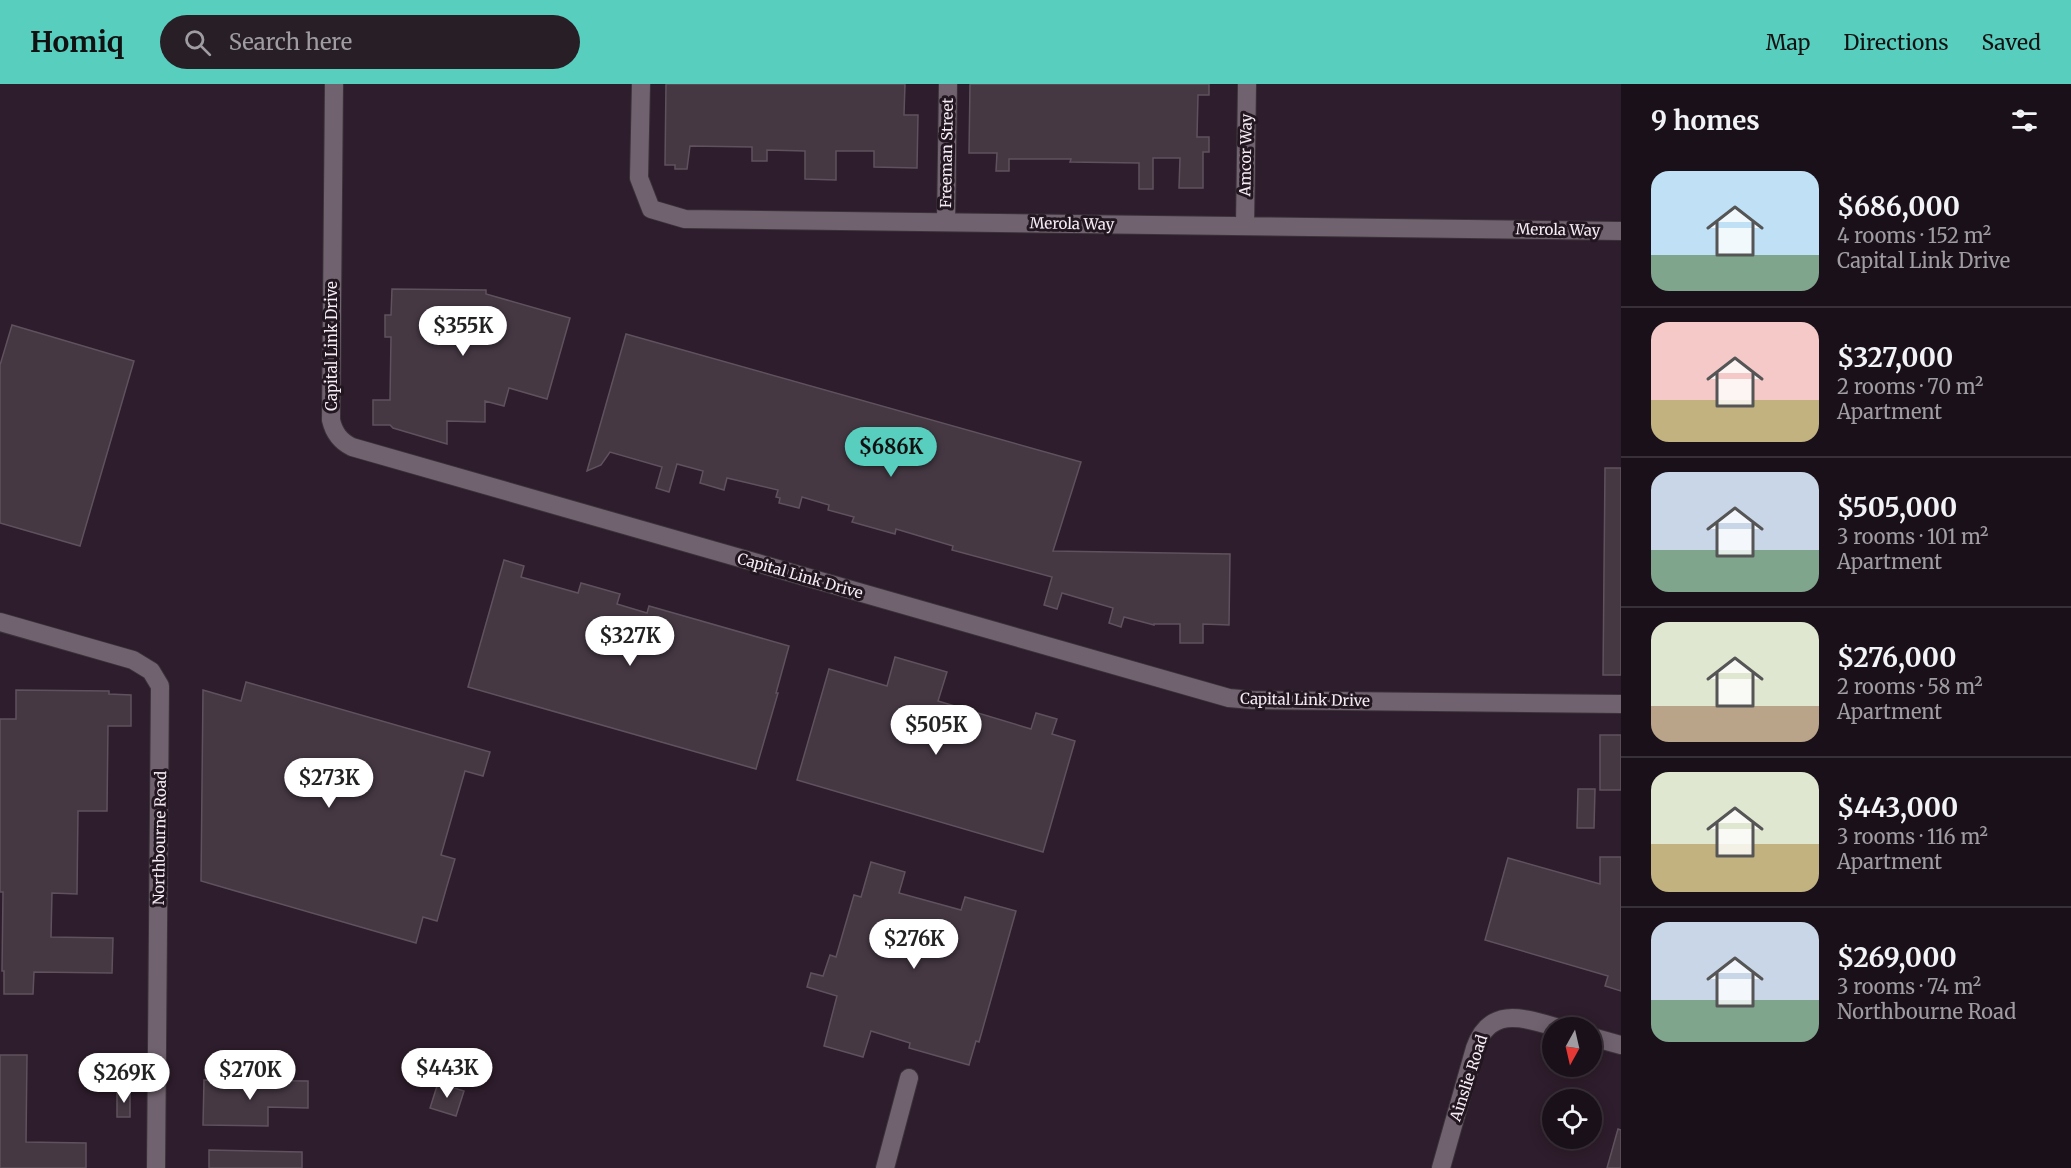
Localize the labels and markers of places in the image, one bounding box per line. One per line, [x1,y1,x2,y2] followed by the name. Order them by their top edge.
[421,306,505,357] pin: $355K
[849,427,933,478] pin: $686K
[588,616,672,667] pin: $327K
[894,705,978,756] pin: $505K
[287,758,371,809] pin: $273K
[872,919,956,970] pin: $276K
[405,1048,489,1099] pin: $443K
[208,1050,292,1101] pin: $270K
[82,1053,166,1104] pin: $269K

